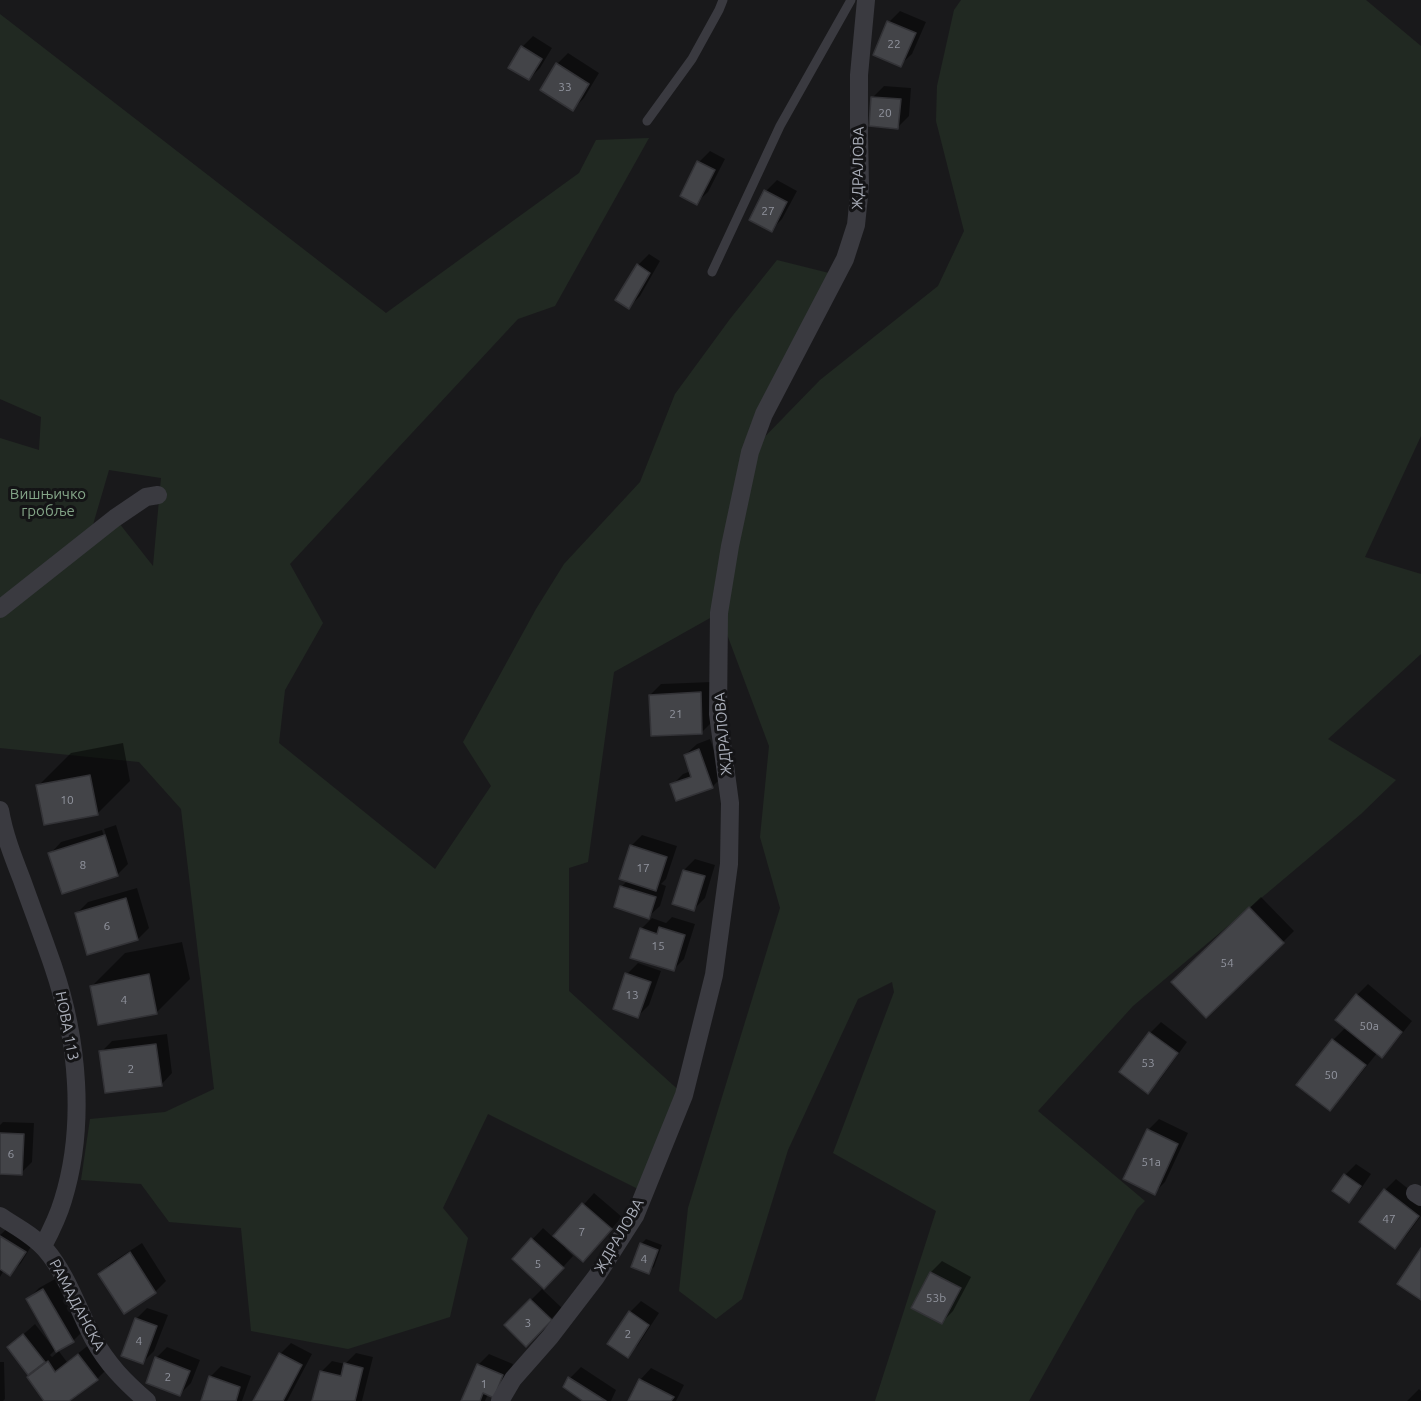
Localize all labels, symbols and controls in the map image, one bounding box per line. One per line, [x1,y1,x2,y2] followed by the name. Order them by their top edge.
[887,37,901,51] house number: 22
[558,80,572,94] house number: 33
[878,106,892,120] house number: 20
[848,126,868,210] street label: ЖДРАЛОВА
[761,204,775,218] house number: 27
[10,485,86,520] park label: Вишњичко гробље
[710,692,736,776] street label: ЖДРАЛОВА
[669,707,683,721] house number: 21
[60,793,74,807] house number: 10
[80,858,86,872] house number: 8
[636,861,650,875] house number: 17
[104,919,110,933] house number: 6
[651,939,665,953] house number: 15
[1220,956,1234,970] house number: 54
[625,988,639,1002] house number: 13
[51,990,83,1062] street label: НОВА 113
[121,993,127,1007] house number: 4
[1359,1019,1379,1033] house number: 50a
[1141,1056,1155,1070] house number: 53
[128,1062,134,1076] house number: 2
[1324,1068,1338,1082] house number: 50
[8,1147,14,1161] house number: 6
[1141,1155,1161,1169] house number: 51a
[590,1195,648,1277] street label: ЖДРАЛОВА
[1382,1212,1396,1226] house number: 47
[579,1225,585,1239] house number: 7
[641,1252,647,1266] house number: 4
[45,1256,109,1354] street label: РАМАДАНСКА
[535,1257,541,1271] house number: 5
[926,1291,946,1305] house number: 53b
[525,1316,531,1330] house number: 3
[625,1327,631,1341] house number: 2
[136,1334,142,1348] house number: 4
[165,1370,171,1384] house number: 2
[481,1377,487,1391] house number: 1

